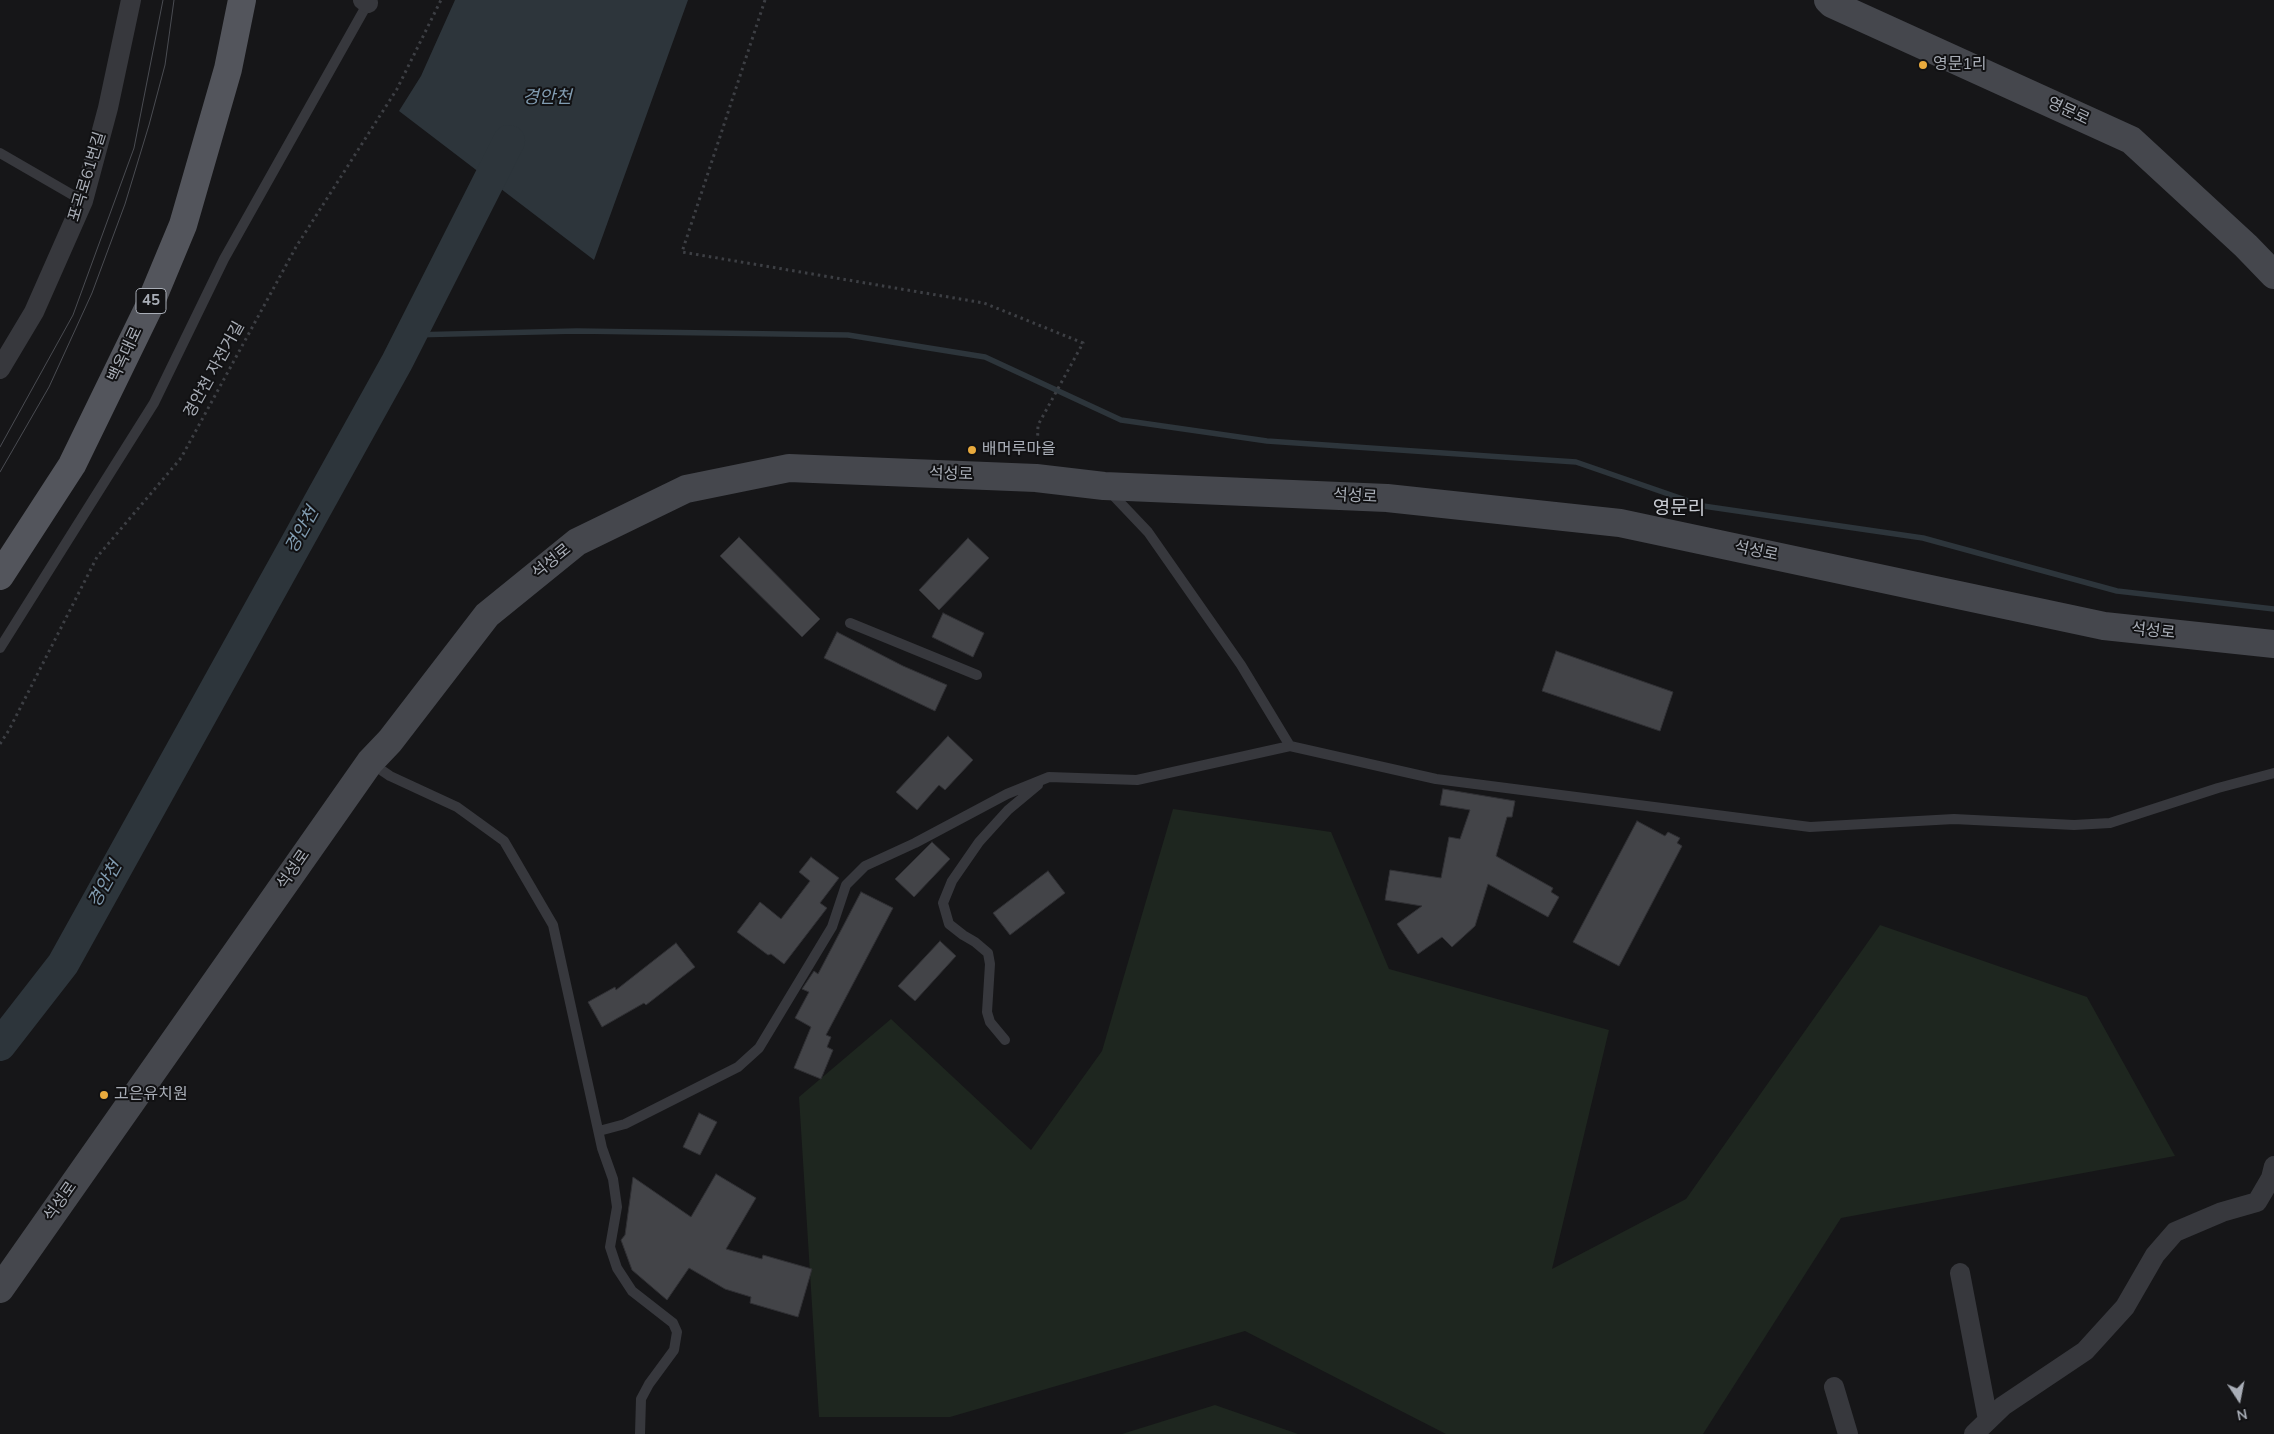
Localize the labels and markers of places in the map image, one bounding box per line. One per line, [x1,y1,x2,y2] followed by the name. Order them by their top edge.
[1933,55,1987,75] place label: 영문1리
[1917,59,1929,71] marker: 영문1리
[982,440,1056,460] place label: 배머루마을
[966,444,978,456] marker: 배머루마을
[114,1085,188,1105] place label: 고은유치원
[98,1089,110,1101] marker: 고은유치원

